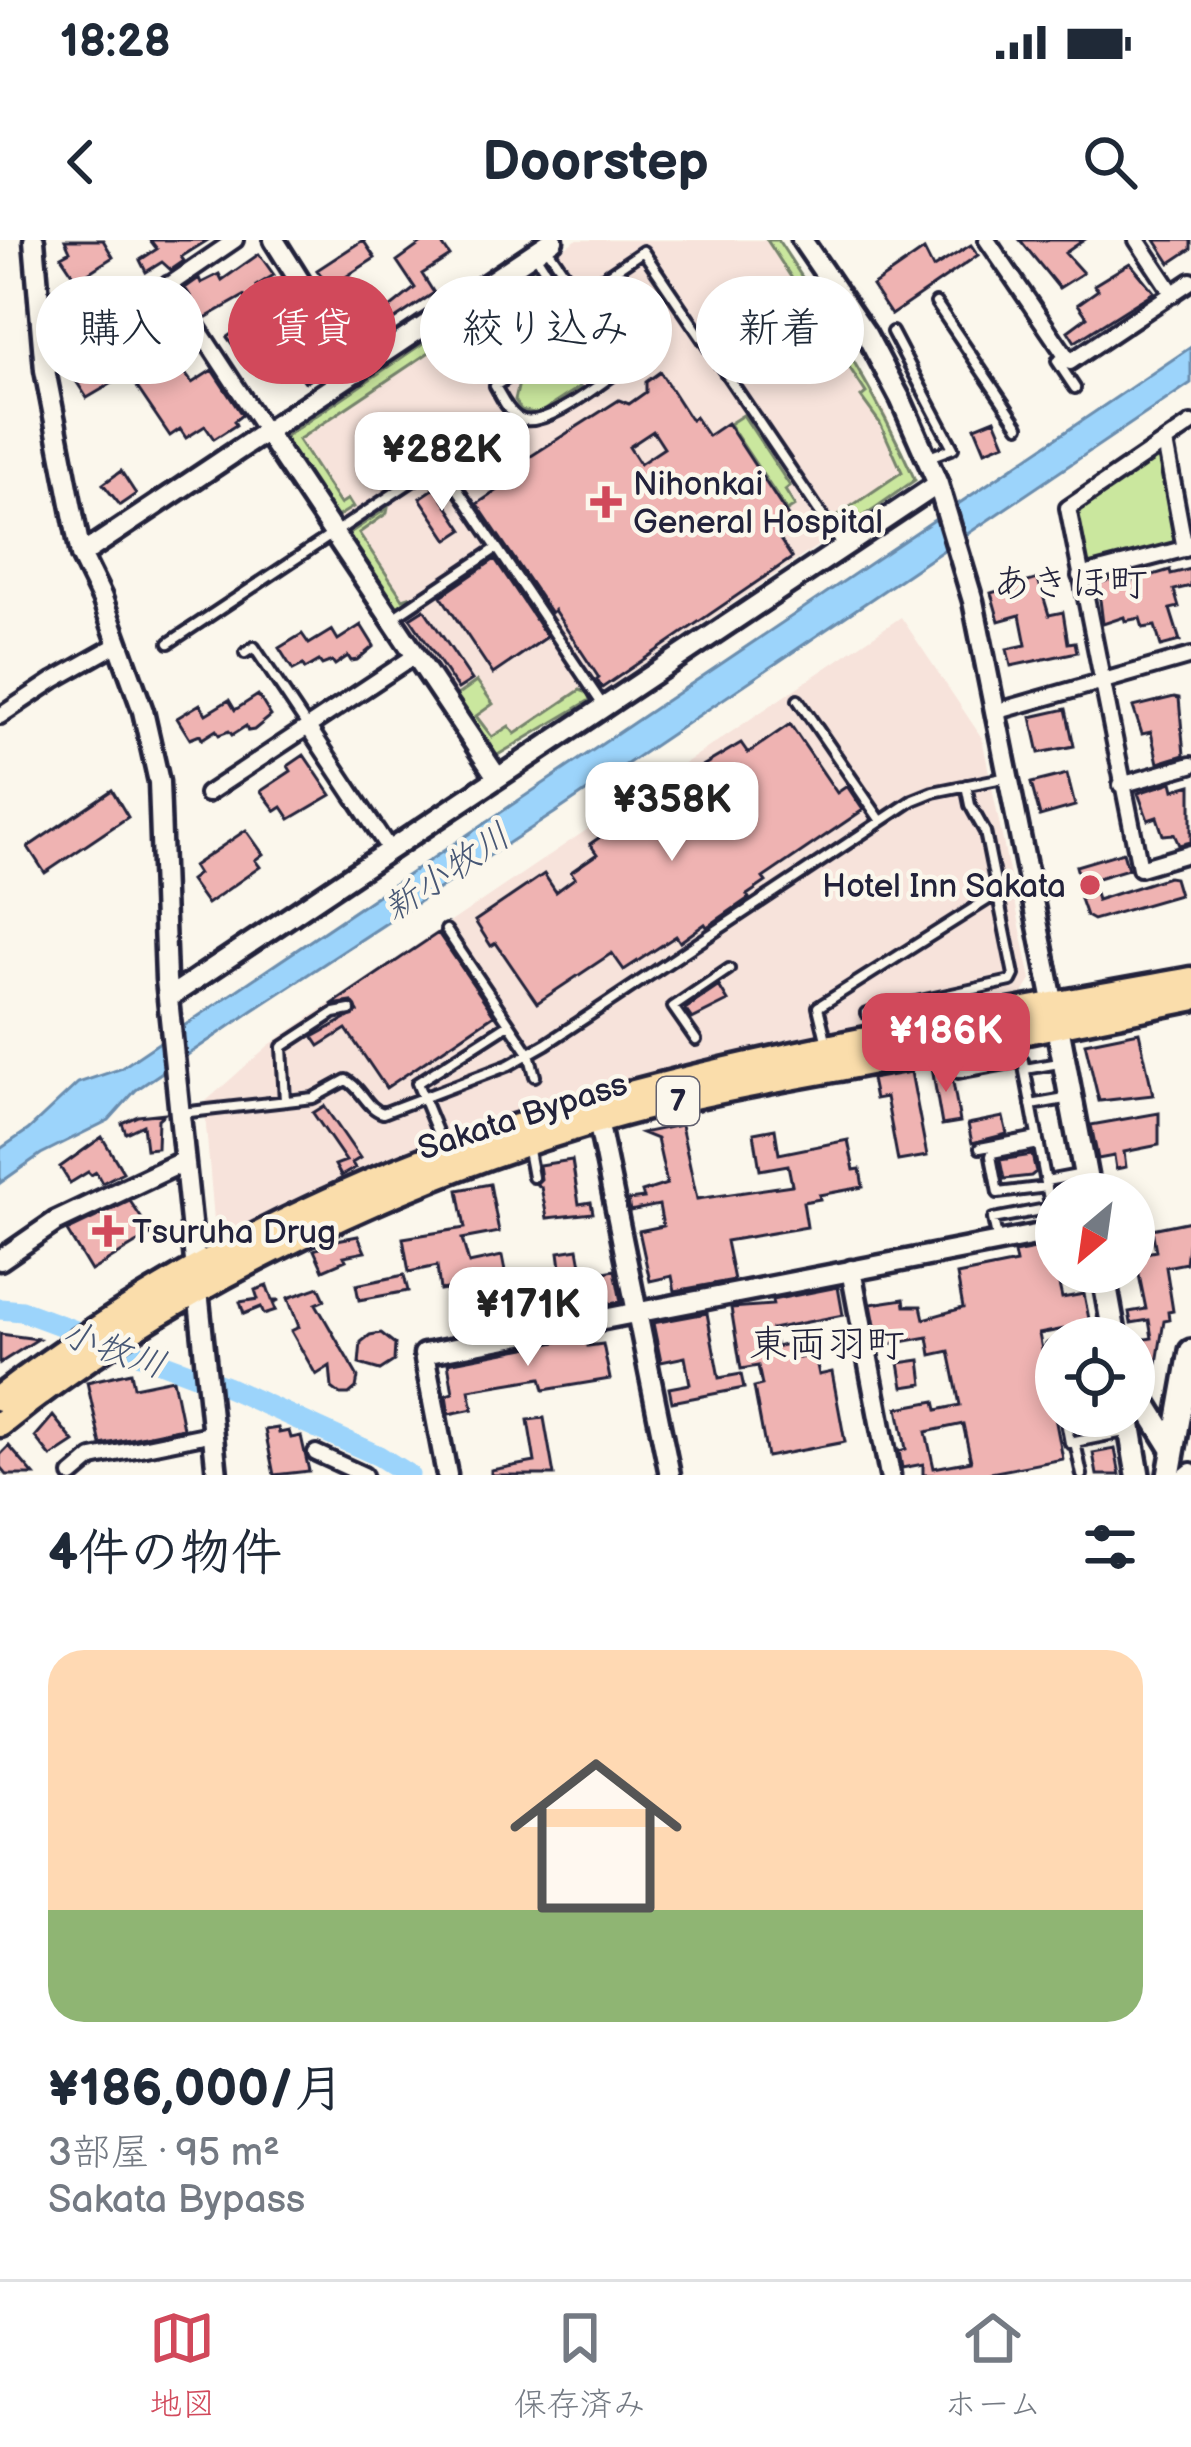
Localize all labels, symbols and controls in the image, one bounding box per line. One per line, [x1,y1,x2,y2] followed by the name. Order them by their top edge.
[60,15,171,70] text: 18:28
[48,129,114,195] icon: back
[1077,129,1143,195] icon: search
[482,130,709,195] text: Doorstep
[36,276,204,384] chip: 購入
[228,276,396,384] chip: 賃貸
[420,276,672,384] chip: 絞り込み
[696,276,864,384] chip: 新着
[358,412,526,514] pin: ¥282K
[382,427,502,474] text: ¥282K
[633,465,883,543] place label: Nihonkai General Hospital
[590,486,622,518] marker: Nihonkai General Hospital
[992,561,1148,608] district label: あきほ町
[588,762,756,864] pin: ¥358K
[612,777,732,824] text: ¥358K
[376,815,519,931] water label: 新小牧川
[822,867,1066,907] place label: Hotel Inn Sakata
[1077,872,1103,898] marker: Hotel Inn Sakata
[862,993,1030,1095] pin: ¥186K
[889,1008,1003,1055] text: ¥186K
[413,1064,632,1170] street label: Sakata Bypass
[657,1077,699,1125] road number: 7
[1035,1173,1155,1293] north arrow
[1035,1173,1155,1437] map controls
[132,1213,336,1253] place label: Tsuruha Drug
[95,1218,121,1244] marker: Tsuruha Drug
[444,1267,612,1369] pin: ¥171K
[476,1282,580,1329] text: ¥171K
[55,1312,171,1388] water label: 小牧川
[1035,1317,1155,1437] button: locate
[749,1322,905,1369] district label: 東両羽町
[1077,1514,1143,1580] icon: filters
[48,1523,282,1584] text: 4件の物件
[488,1728,704,1944] icon: home
[48,2059,344,2120] text: ¥186,000/月
[48,2130,280,2177] text: 3部屋 · 95 m²
[48,2177,305,2224] text: Sakata Bypass
[149,2305,215,2425] tab: 地図
[514,2305,646,2425] tab: 保存済み
[944,2305,1042,2425] tab: ホーム

